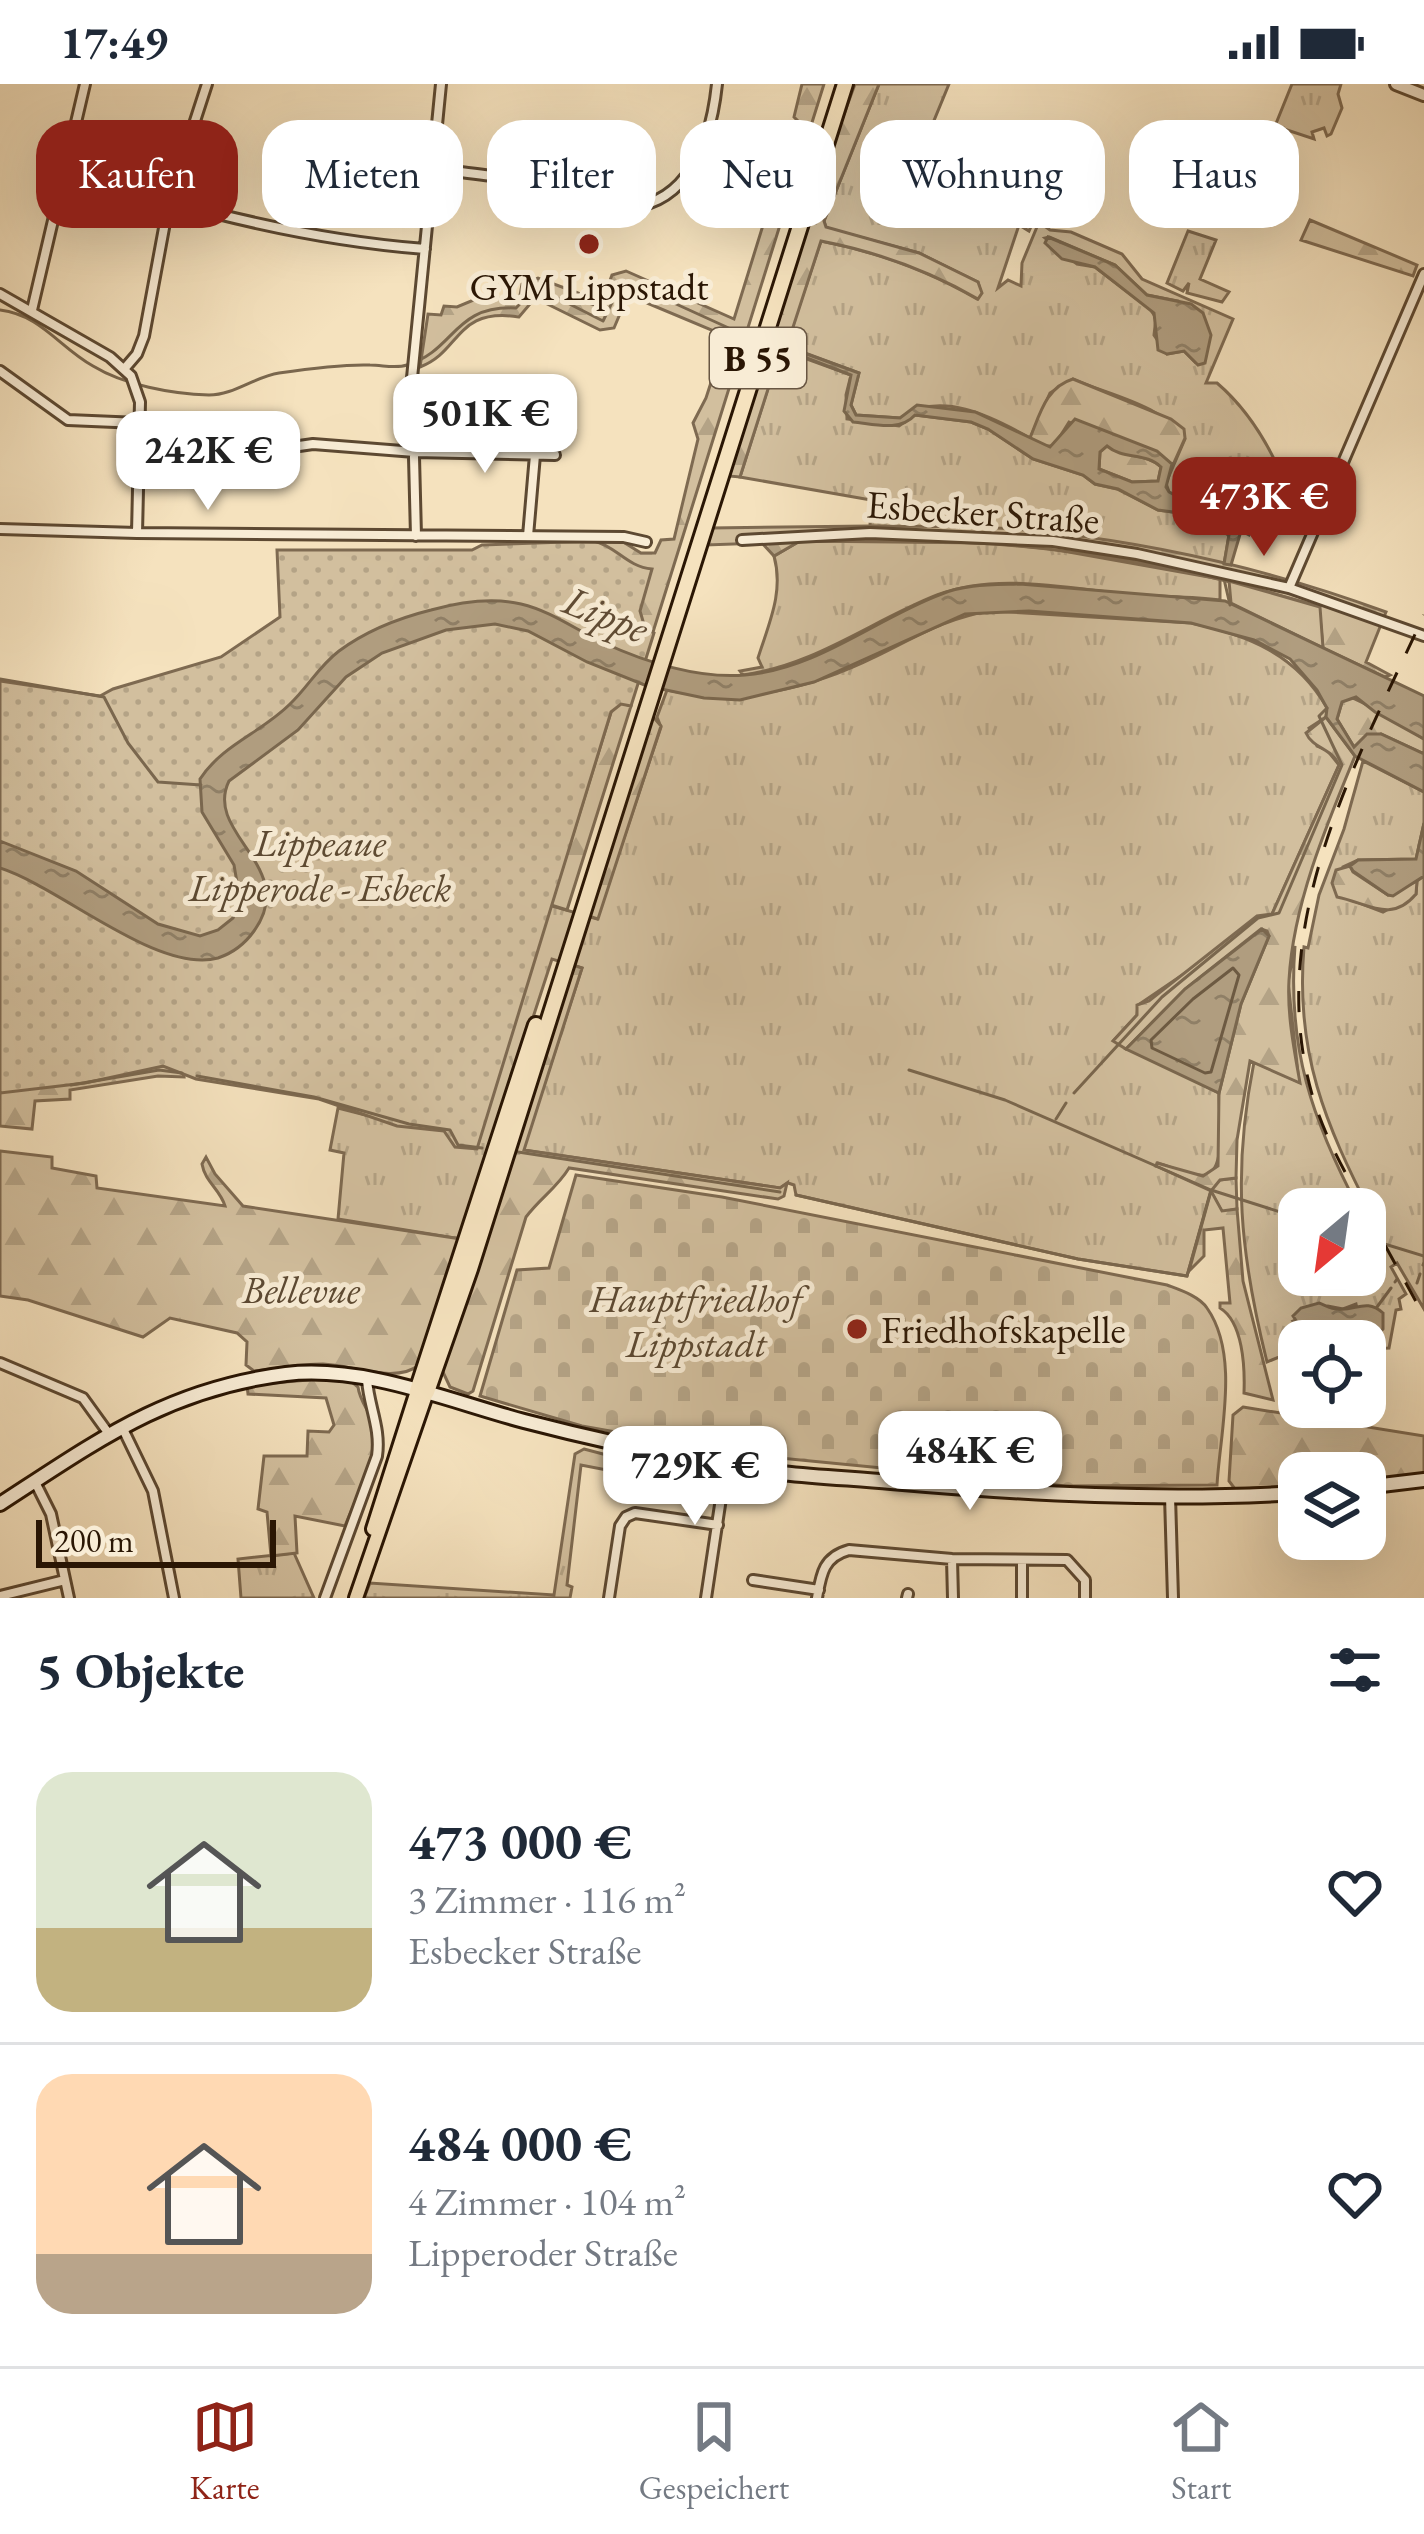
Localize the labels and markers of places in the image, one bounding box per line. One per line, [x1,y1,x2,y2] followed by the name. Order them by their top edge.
[576,231,602,257] marker: GYM Lippstadt
[469,261,709,312] place label: GYM Lippstadt
[387,374,583,476] pin: 501K €
[110,411,306,513] pin: 242K €
[1166,457,1362,559] pin: 473K €
[881,1304,1126,1355] place label: Friedhofskapelle
[844,1316,870,1342] marker: Friedhofskapelle
[872,1411,1068,1513] pin: 484K €
[597,1426,793,1528] pin: 729K €

